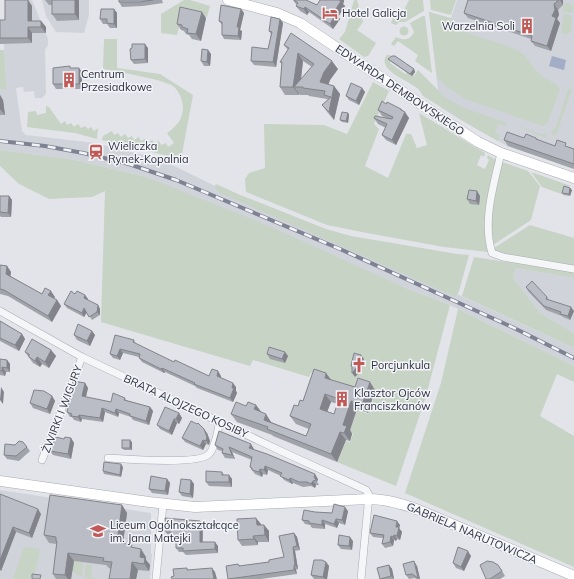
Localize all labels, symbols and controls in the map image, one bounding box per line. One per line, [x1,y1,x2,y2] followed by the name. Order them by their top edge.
[321,4,339,22] hotel icon: Hotel Galicja
[342,6,406,20] place label: Hotel Galicja
[518,17,536,35] building icon: Warzelnia Soli
[442,19,515,33] place label: Warzelnia Soli
[333,42,467,138] street label: EDWARDA DEMBOWSKIEGO
[81,67,152,94] place label: Centrum Przesiadkowe
[60,71,78,89] building icon: Centrum Przesiadkowe
[108,139,189,166] place label: Wieliczka Rynek-Kopalnia
[87,143,105,161] station icon: Wieliczka Rynek-Kopalnia
[350,356,368,374] church icon: Porcjunkula
[371,358,430,372] place label: Porcjunkula
[39,363,85,455] street label: ŻWIRKI I WIGURY
[122,371,251,441] street label: BRATA ALOJZEGO KOSIBY
[354,386,431,413] place label: Klasztor Ojców Franciszkanów
[333,390,351,408] building icon: Klasztor Ojców Franciszkanów
[404,499,540,567] street label: GABRIELA NARUTOWICZA
[110,518,239,545] place label: Liceum Ogólnokształcące im. Jana Matejki
[89,522,107,540] school or university icon: Liceum Ogólnokształcące im. Jana Matejki

